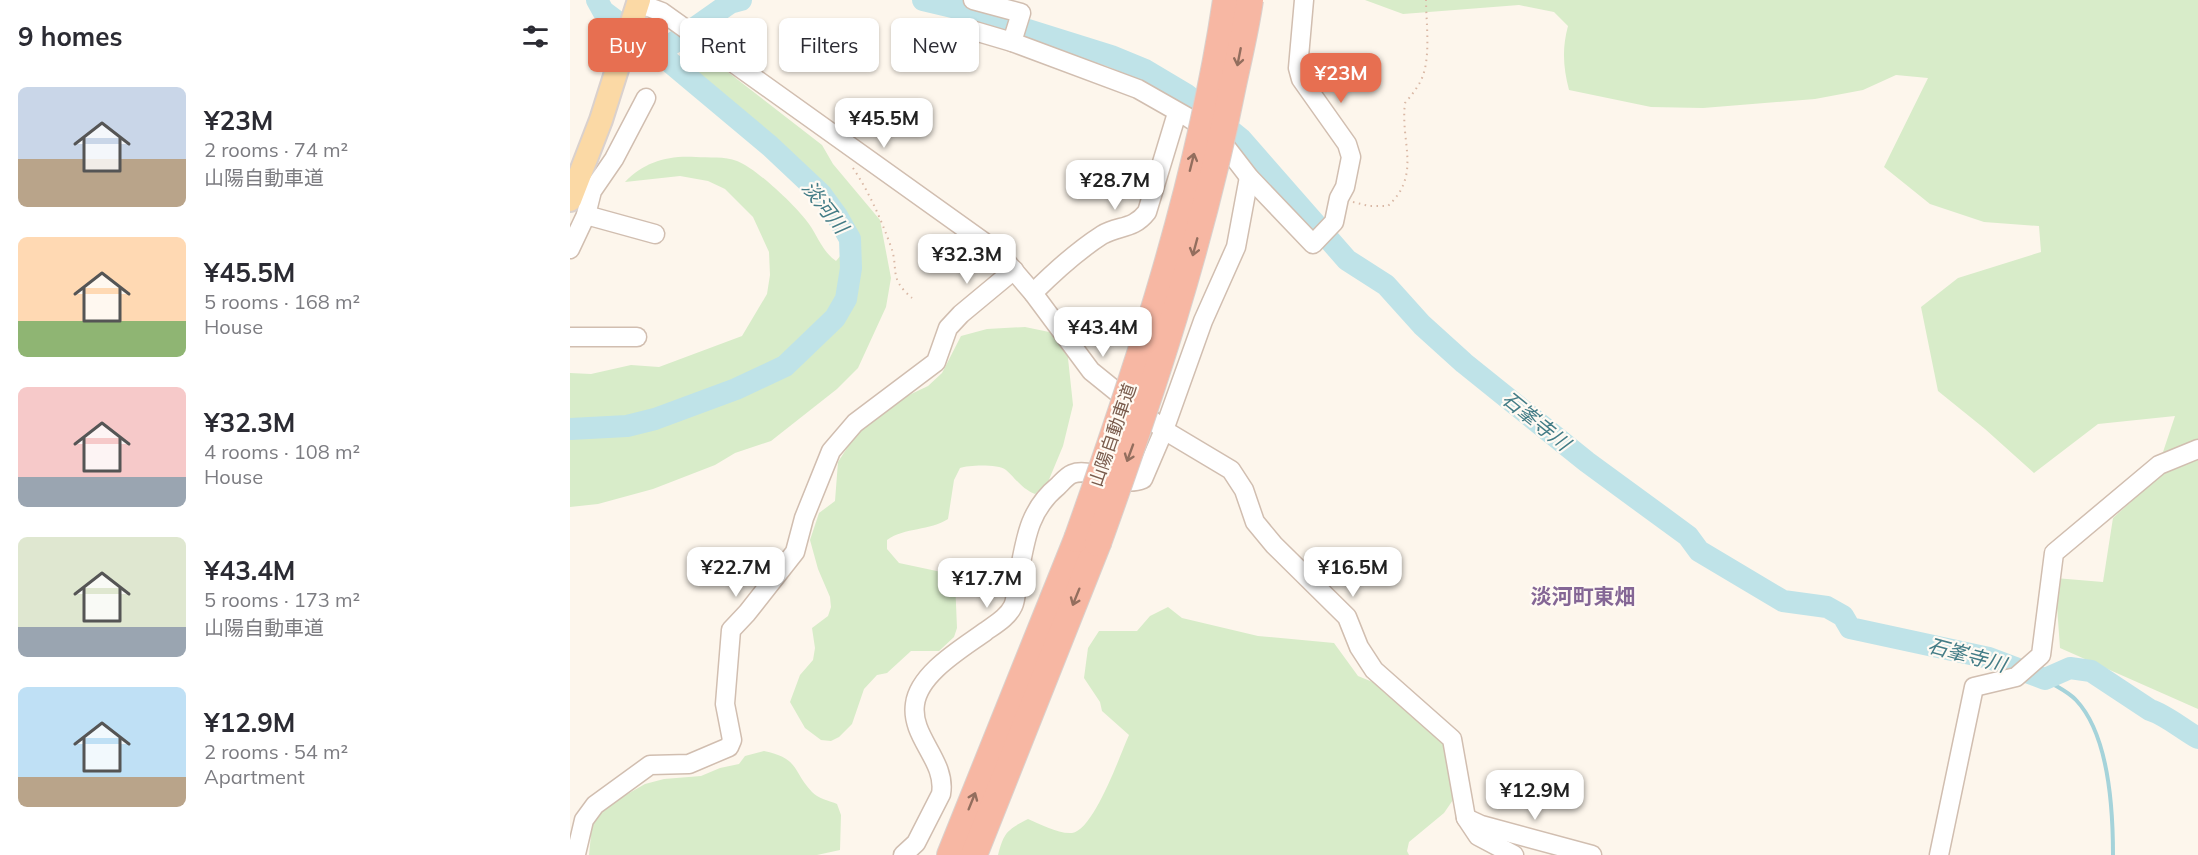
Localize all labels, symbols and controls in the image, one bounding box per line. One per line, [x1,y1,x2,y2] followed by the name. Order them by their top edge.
[588,18,668,72] chip: Buy
[680,18,767,72] chip: Rent
[779,18,879,72] chip: Filters
[891,18,979,72] chip: New
[18,20,122,53] text: 9 homes
[519,20,552,53] icon: filters
[1233,47,1244,67] one-way arrow
[1305,53,1377,104] pin: ¥23M
[1314,60,1368,85] text: ¥23M
[835,98,933,149] pin: ¥45.5M
[204,104,273,137] text: ¥23M
[849,105,919,130] text: ¥45.5M
[66,111,138,183] icon: home
[204,137,348,162] text: 2 rooms · 74 m²
[1187,153,1199,172] one-way arrow
[1066,160,1164,211] pin: ¥28.7M
[204,165,324,190] text: 山陽自動車道
[1080,167,1150,192] text: ¥28.7M
[797,175,855,240] water label: 淡河川
[918,234,1016,285] pin: ¥32.3M
[1189,238,1200,257] one-way arrow
[932,241,1002,266] text: ¥32.3M
[204,256,295,289] text: ¥45.5M
[66,261,138,333] icon: home
[204,289,360,314] text: 5 rooms · 168 m²
[1054,307,1152,358] pin: ¥43.4M
[204,314,263,339] text: House
[1068,314,1138,339] text: ¥43.4M
[1084,380,1141,490] street label: 山陽自動車道
[1497,386,1577,457] water label: 石峯寺川
[204,406,295,439] text: ¥32.3M
[66,411,138,483] icon: home
[204,439,360,464] text: 4 rooms · 108 m²
[1124,443,1135,462] one-way arrow
[204,464,263,489] text: House
[687,547,785,598] pin: ¥22.7M
[1304,547,1402,598] pin: ¥16.5M
[204,554,295,587] text: ¥43.4M
[701,554,771,579] text: ¥22.7M
[1318,554,1388,579] text: ¥16.5M
[938,558,1036,609] pin: ¥17.7M
[66,561,138,633] icon: home
[952,565,1022,590] text: ¥17.7M
[1531,583,1636,609] district label: 淡河町東畑
[204,587,360,612] text: 5 rooms · 173 m²
[1070,588,1081,606] one-way arrow
[204,615,324,640] text: 山陽自動車道
[1925,632,2011,677] water label: 石峯寺川
[204,706,295,739] text: ¥12.9M
[66,711,138,783] icon: home
[204,739,348,764] text: 2 rooms · 54 m²
[204,764,305,789] text: Apartment
[1486,770,1584,821] pin: ¥12.9M
[1500,777,1570,802] text: ¥12.9M
[967,792,978,810] one-way arrow

